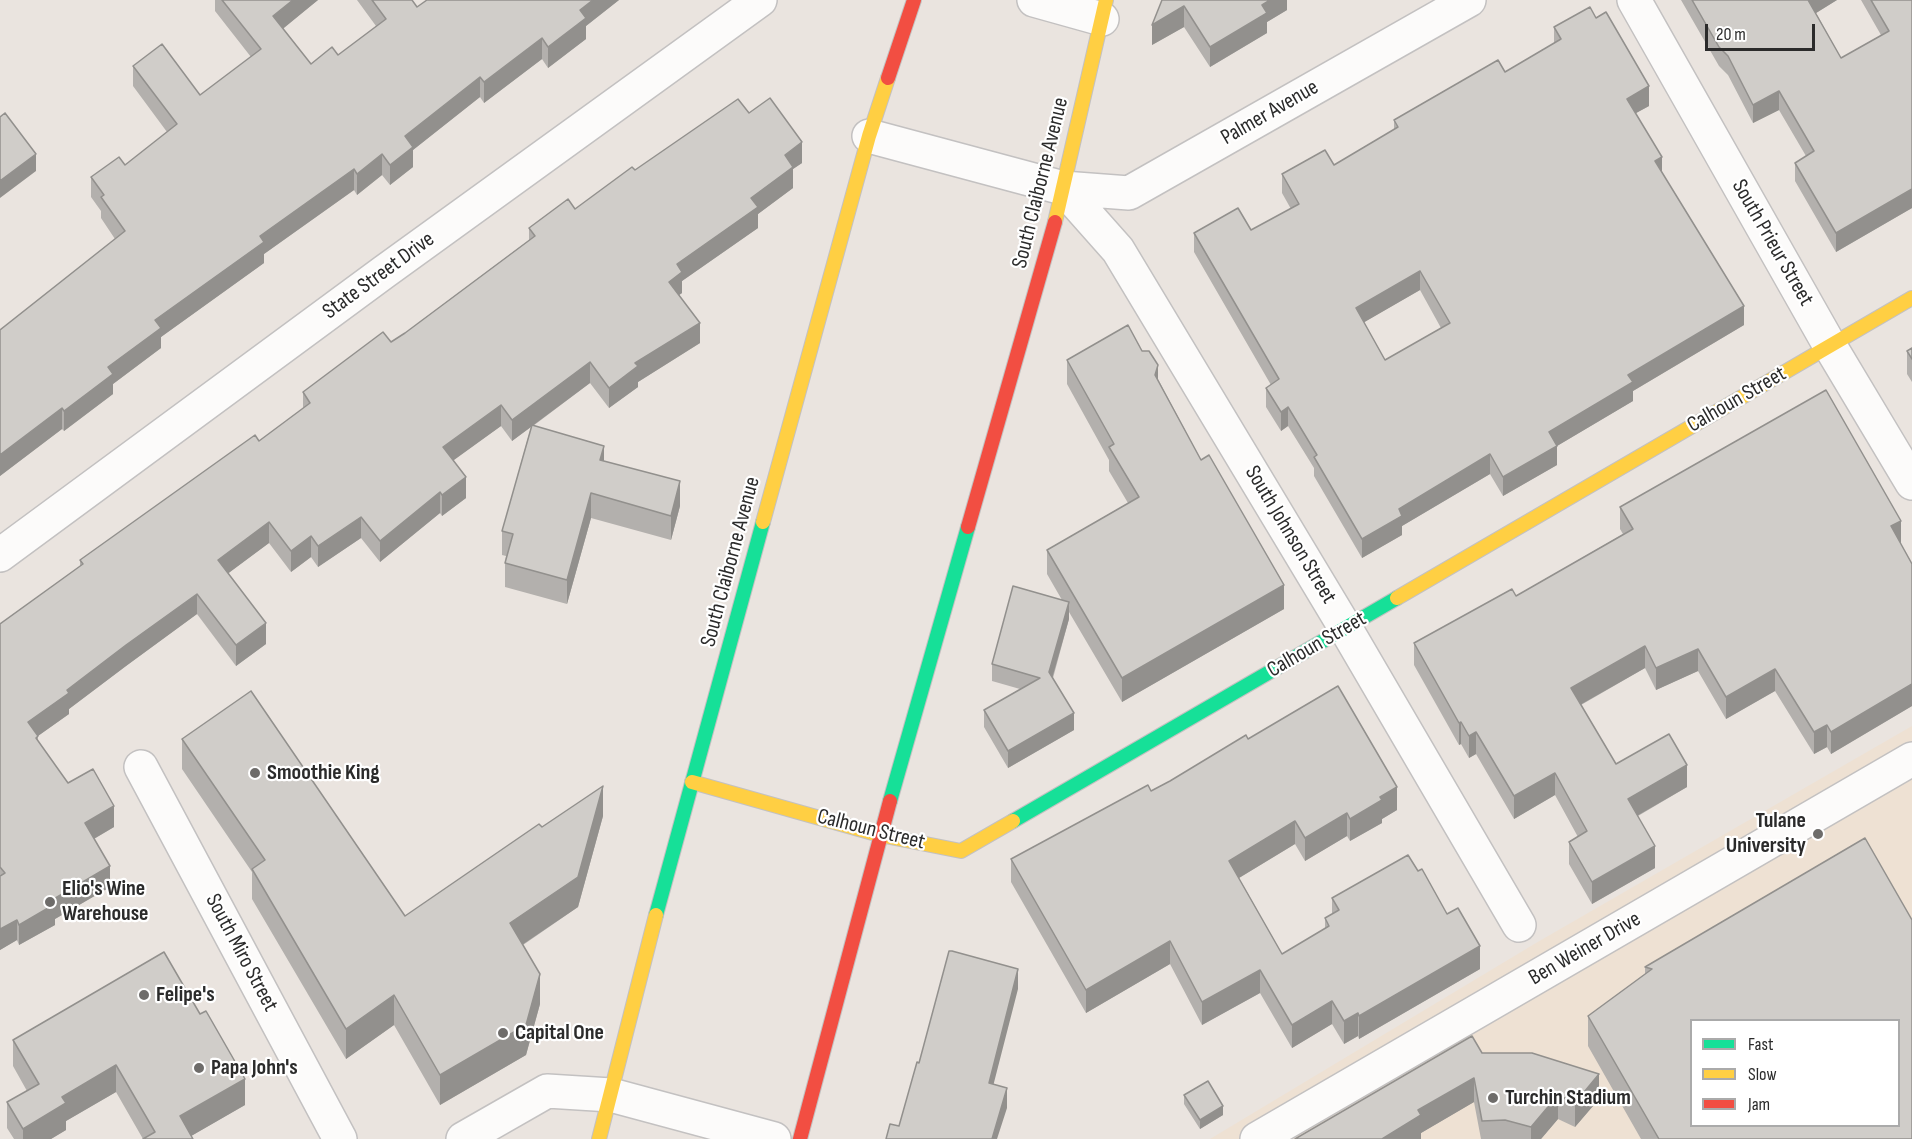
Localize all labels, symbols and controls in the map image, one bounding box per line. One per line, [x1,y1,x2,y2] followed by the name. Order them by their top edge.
[1708,12,1818,50] scale bar
[1716,24,1746,45] text: 20 m
[1217,75,1323,151] street label: Palmer Avenue
[1007,95,1075,271] street label: South Claiborne Avenue
[1725,175,1819,311] street label: South Prieur Street
[318,227,440,325] street label: State Street Drive
[1683,361,1791,439] street label: Calhoun Street
[1238,461,1342,609] street label: South Johnson Street
[696,474,766,650] street label: South Claiborne Avenue
[1263,606,1371,684] street label: Calhoun Street
[267,760,379,786] place label: Smoothie King
[248,766,262,780] marker: Smoothie King
[814,804,928,856] street label: Calhoun Street
[1726,808,1806,860] place label: Tulane University
[1811,827,1825,841] marker: Tulane University
[62,876,148,927] place label: Elio's Wine Warehouse
[199,890,283,1016] street label: South Miro Street
[43,895,57,909] marker: Elio's Wine Warehouse
[1524,906,1646,992] street label: Ben Weiner Drive
[156,982,215,1008] place label: Felipe's
[137,988,151,1002] marker: Felipe's
[1690,1019,1900,1127] legend
[515,1020,604,1046] place label: Capital One
[496,1026,510,1040] marker: Capital One
[1748,1034,1773,1055] text: Fast
[211,1055,298,1081] place label: Papa John's
[192,1061,206,1075] marker: Papa John's
[1748,1064,1777,1085] text: Slow
[1505,1085,1631,1111] place label: Turchin Stadium
[1486,1091,1500,1105] marker: Turchin Stadium
[1748,1094,1770,1115] text: Jam

